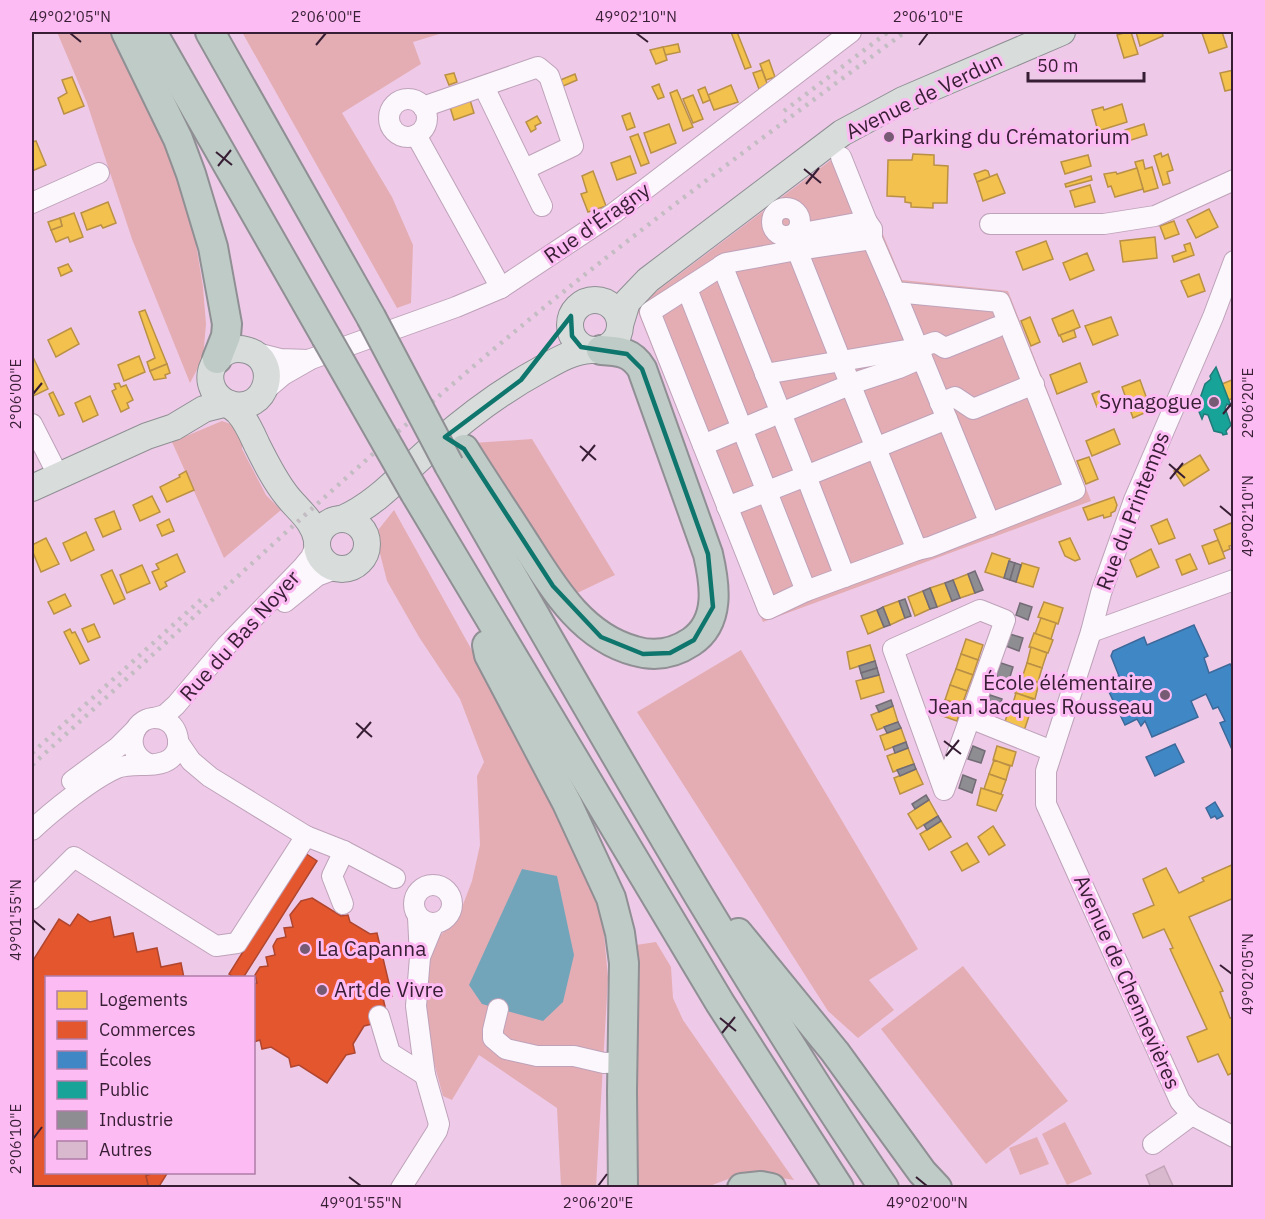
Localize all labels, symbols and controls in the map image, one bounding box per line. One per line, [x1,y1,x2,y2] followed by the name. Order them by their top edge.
[29,7,111,26] text: 49°02'05"N
[291,7,361,26] text: 2°06'00"E
[595,7,677,26] text: 49°02'10"N
[893,7,963,26] text: 2°06'10"E
[841,45,1007,145] street label: Avenue de Verdun
[1028,45,1144,83] scale bar
[1037,54,1079,77] text: 50 m
[901,122,1130,150] place label: Parking du Crématorium
[882,130,896,144] marker: Parking du Crématorium
[538,175,655,269] street label: Rue d'Éragny
[6,359,25,429] text: 2°06'00"E
[1238,368,1257,438] text: 2°06'20"E
[1099,387,1202,415] place label: Synagogue
[1207,395,1221,409] marker: Synagogue
[1089,427,1175,594] street label: Rue du Printemps
[1238,475,1257,557] text: 49°02'10"N
[173,564,306,707] street label: Rue du Bas Noyer
[928,668,1153,720] place label: École élémentaire Jean Jacques Rousseau
[1158,688,1172,702] marker: École élémentaire Jean Jacques Rousseau
[1068,870,1188,1093] street label: Avenue de Chennevières
[6,879,25,961] text: 49°01'55"N
[1238,933,1257,1015] text: 49°02'05"N
[317,934,426,962] place label: La Capanna
[298,942,312,956] marker: La Capanna
[334,975,444,1003] place label: Art de Vivre
[45,976,255,1174] legend
[315,983,329,997] marker: Art de Vivre
[99,988,188,1011] text: Logements
[99,1018,196,1041] text: Commerces
[99,1048,152,1071] text: Écoles
[99,1078,149,1101] text: Public
[6,1104,25,1174] text: 2°06'10"E
[99,1108,173,1131] text: Industrie
[99,1138,152,1161] text: Autres
[320,1193,402,1212] text: 49°01'55"N
[563,1193,633,1212] text: 2°06'20"E
[886,1193,968,1212] text: 49°02'00"N

